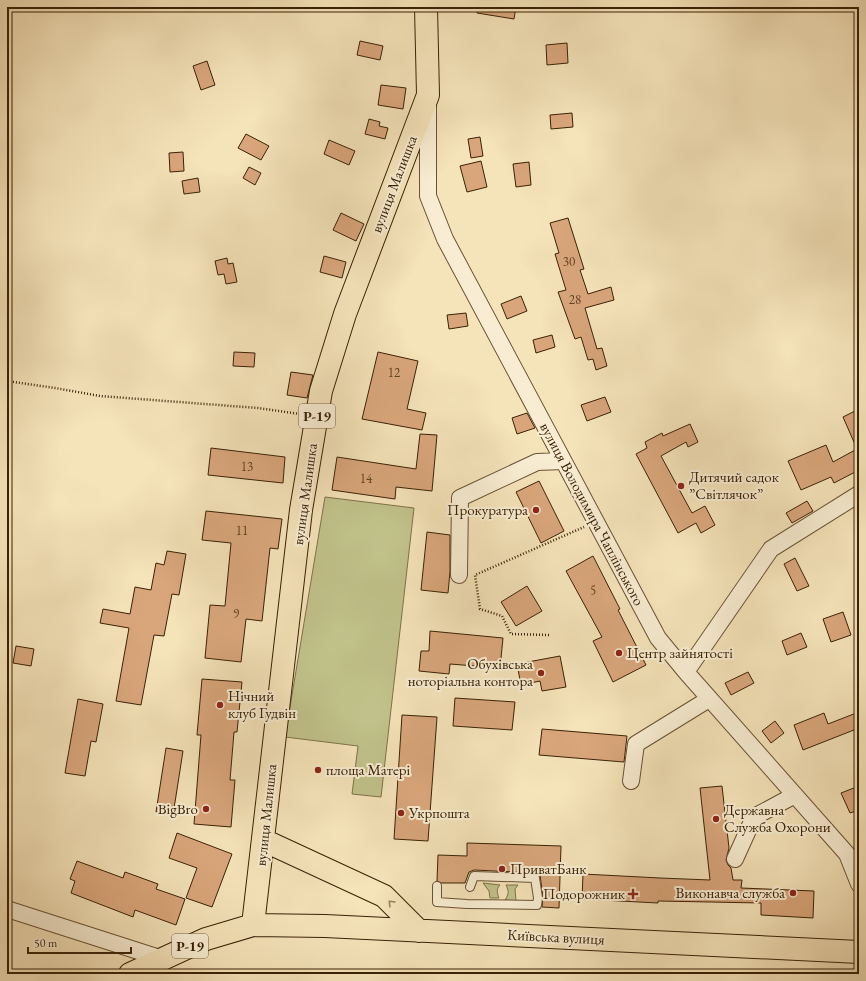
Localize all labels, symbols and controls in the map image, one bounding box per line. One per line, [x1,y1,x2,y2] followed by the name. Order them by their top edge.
[366,133,421,235] street label: вулиця Малишка
[563,253,575,270] house number: 30
[569,291,581,308] house number: 28
[388,364,401,381] house number: 12
[299,404,335,428] road number: Р-19
[536,419,649,609] street label: вулиця Володимира Чаплінського
[288,442,321,546] street label: вулиця Малишка
[241,458,253,475] house number: 13
[689,467,779,503] place label: Дитячий садок ”Світлячок”
[360,470,373,487] house number: 14
[676,481,686,491] marker: Дитячий садок ”Світлячок”
[447,500,528,519] place label: Прокуратура
[531,505,541,515] marker: Прокуратура
[236,522,248,539] house number: 11
[590,582,596,599] house number: 5
[233,605,240,622] house number: 9
[627,643,733,662] place label: Центр зайнятості
[614,648,624,658] marker: Центр зайнятості
[408,654,533,690] place label: Обухівська ноторіальна контора
[536,668,546,678] marker: Обухівська ноторіальна контора
[228,686,296,722] place label: Нічний клуб Гудвін
[215,700,225,710] marker: Нічний клуб Гудвін
[326,760,411,779] place label: площа Матері
[251,763,280,867] street label: вулиця Малишка
[313,765,323,775] marker: площа Матері
[158,799,198,818] place label: BigBro
[724,800,831,836] place label: Державна Служба Охорони
[408,803,470,822] place label: Укрпошта
[201,804,211,814] marker: BigBro
[396,808,406,818] marker: Укрпошта
[711,814,721,824] marker: Державна Служба Охорони
[510,859,586,878] place label: ПриватБанк
[497,864,507,874] marker: ПриватБанк
[675,883,785,902] place label: Виконавча служба
[543,884,625,903] place label: Подорожник
[788,888,798,898] marker: Виконавча служба
[628,889,638,899] marker: Подорожник
[388,900,396,908] one-way arrow
[507,924,605,949] street label: Київська вулиця
[28,929,131,955] scale bar
[172,934,208,958] road number: Р-19
[34,935,58,951] text: 50 m

